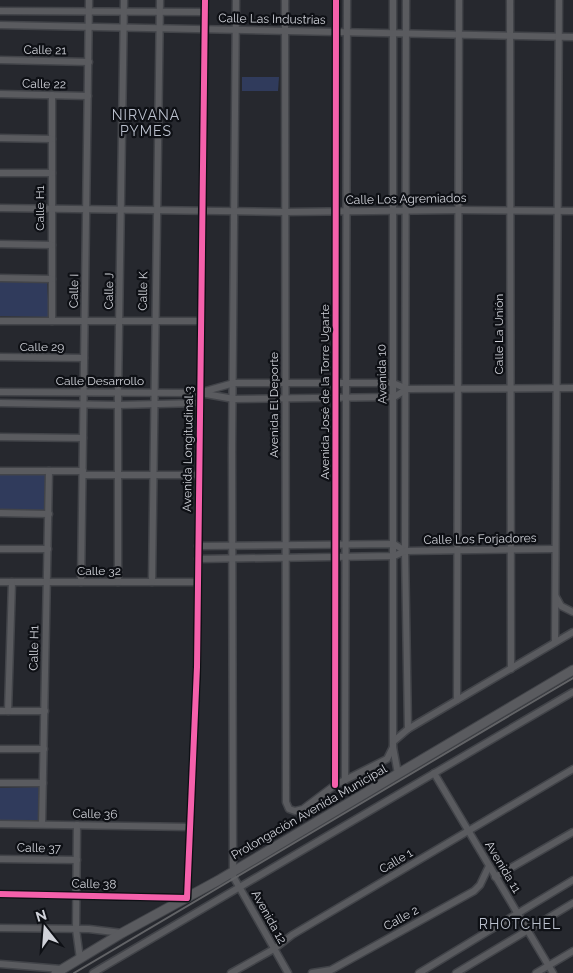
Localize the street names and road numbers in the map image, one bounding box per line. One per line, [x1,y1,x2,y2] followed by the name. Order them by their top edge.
[218,11,326,27] street label: Calle Las Industrias
[23,43,67,57] street label: Calle 21
[22,77,66,91] street label: Calle 22
[33,185,47,231] street label: Calle H1
[345,191,467,207] street label: Calle Los Agremiados
[136,271,150,311] street label: Calle K
[102,272,116,310] street label: Calle J
[67,274,81,308] street label: Calle I
[492,294,506,374] street label: Calle La Unión
[318,304,332,480] street label: Avenida José de la Torre Ugarte
[20,340,64,354] street label: Calle 29
[374,344,390,404] street label: Avenida 10
[267,352,281,458] street label: Avenida El Deporte
[56,374,144,388] street label: Calle Desarrollo
[180,386,196,512] street label: Avenida Longitudinal 3
[423,531,537,547] street label: Calle Los Forjadores
[77,564,121,578] street label: Calle 32
[27,625,41,671] street label: Calle H1
[229,761,390,862] street label: Prolongación Avenida Municipal
[72,807,118,821] street label: Calle 36
[482,839,524,895] street label: Avenida 11
[17,841,62,855] street label: Calle 37
[377,846,415,876] street label: Calle 1
[71,877,117,891] street label: Calle 38
[249,888,289,946] street label: Avenida 12
[381,903,421,933] street label: Calle 2

